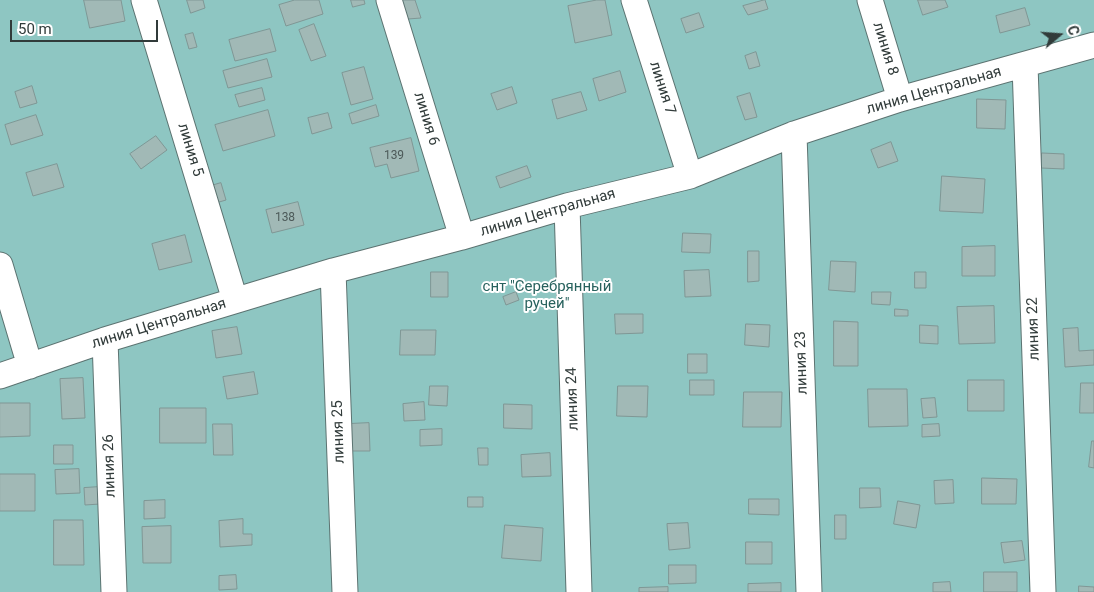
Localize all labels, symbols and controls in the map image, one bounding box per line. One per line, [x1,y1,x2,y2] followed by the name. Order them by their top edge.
[12,10,160,42] scale bar
[1034,10,1084,60] north arrow
[18,20,52,38] text: 50 m
[868,20,902,78] street label: линия 8
[1064,24,1082,37] text: С
[645,59,679,117] street label: линия 7
[864,63,1004,119] street label: линия Центральная
[409,90,443,148] street label: линия 6
[173,121,207,179] street label: линия 5
[384,149,404,163] house number: 139
[478,185,618,241] street label: линия Центральная
[275,211,295,225] house number: 138
[483,278,611,313] park label: снт "Серебрянный ручей"
[90,295,228,353] street label: линия Центральная
[1024,297,1044,361] street label: линия 22
[792,331,812,395] street label: линия 23
[563,367,583,431] street label: линия 24
[329,400,349,464] street label: линия 25
[100,434,120,498] street label: линия 26

